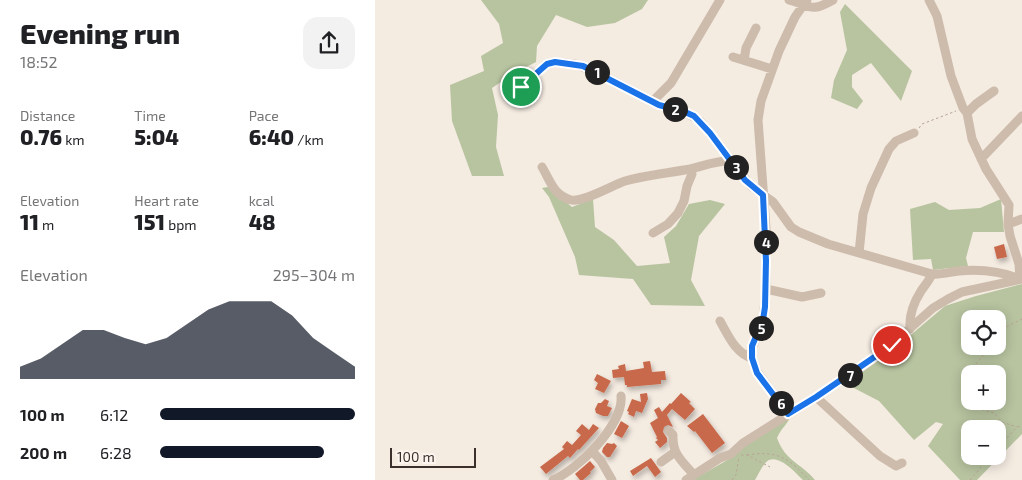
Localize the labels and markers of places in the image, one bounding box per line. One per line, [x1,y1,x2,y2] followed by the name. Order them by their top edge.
[585,60,609,84] pin: 1
[500,66,542,108] pin
[663,96,687,122] pin: 2
[723,154,749,180] pin: 3
[753,230,779,254] pin: 4
[749,316,773,340] pin: 5
[871,324,913,366] pin
[837,362,863,388] pin: 7
[769,390,793,416] pin: 6

